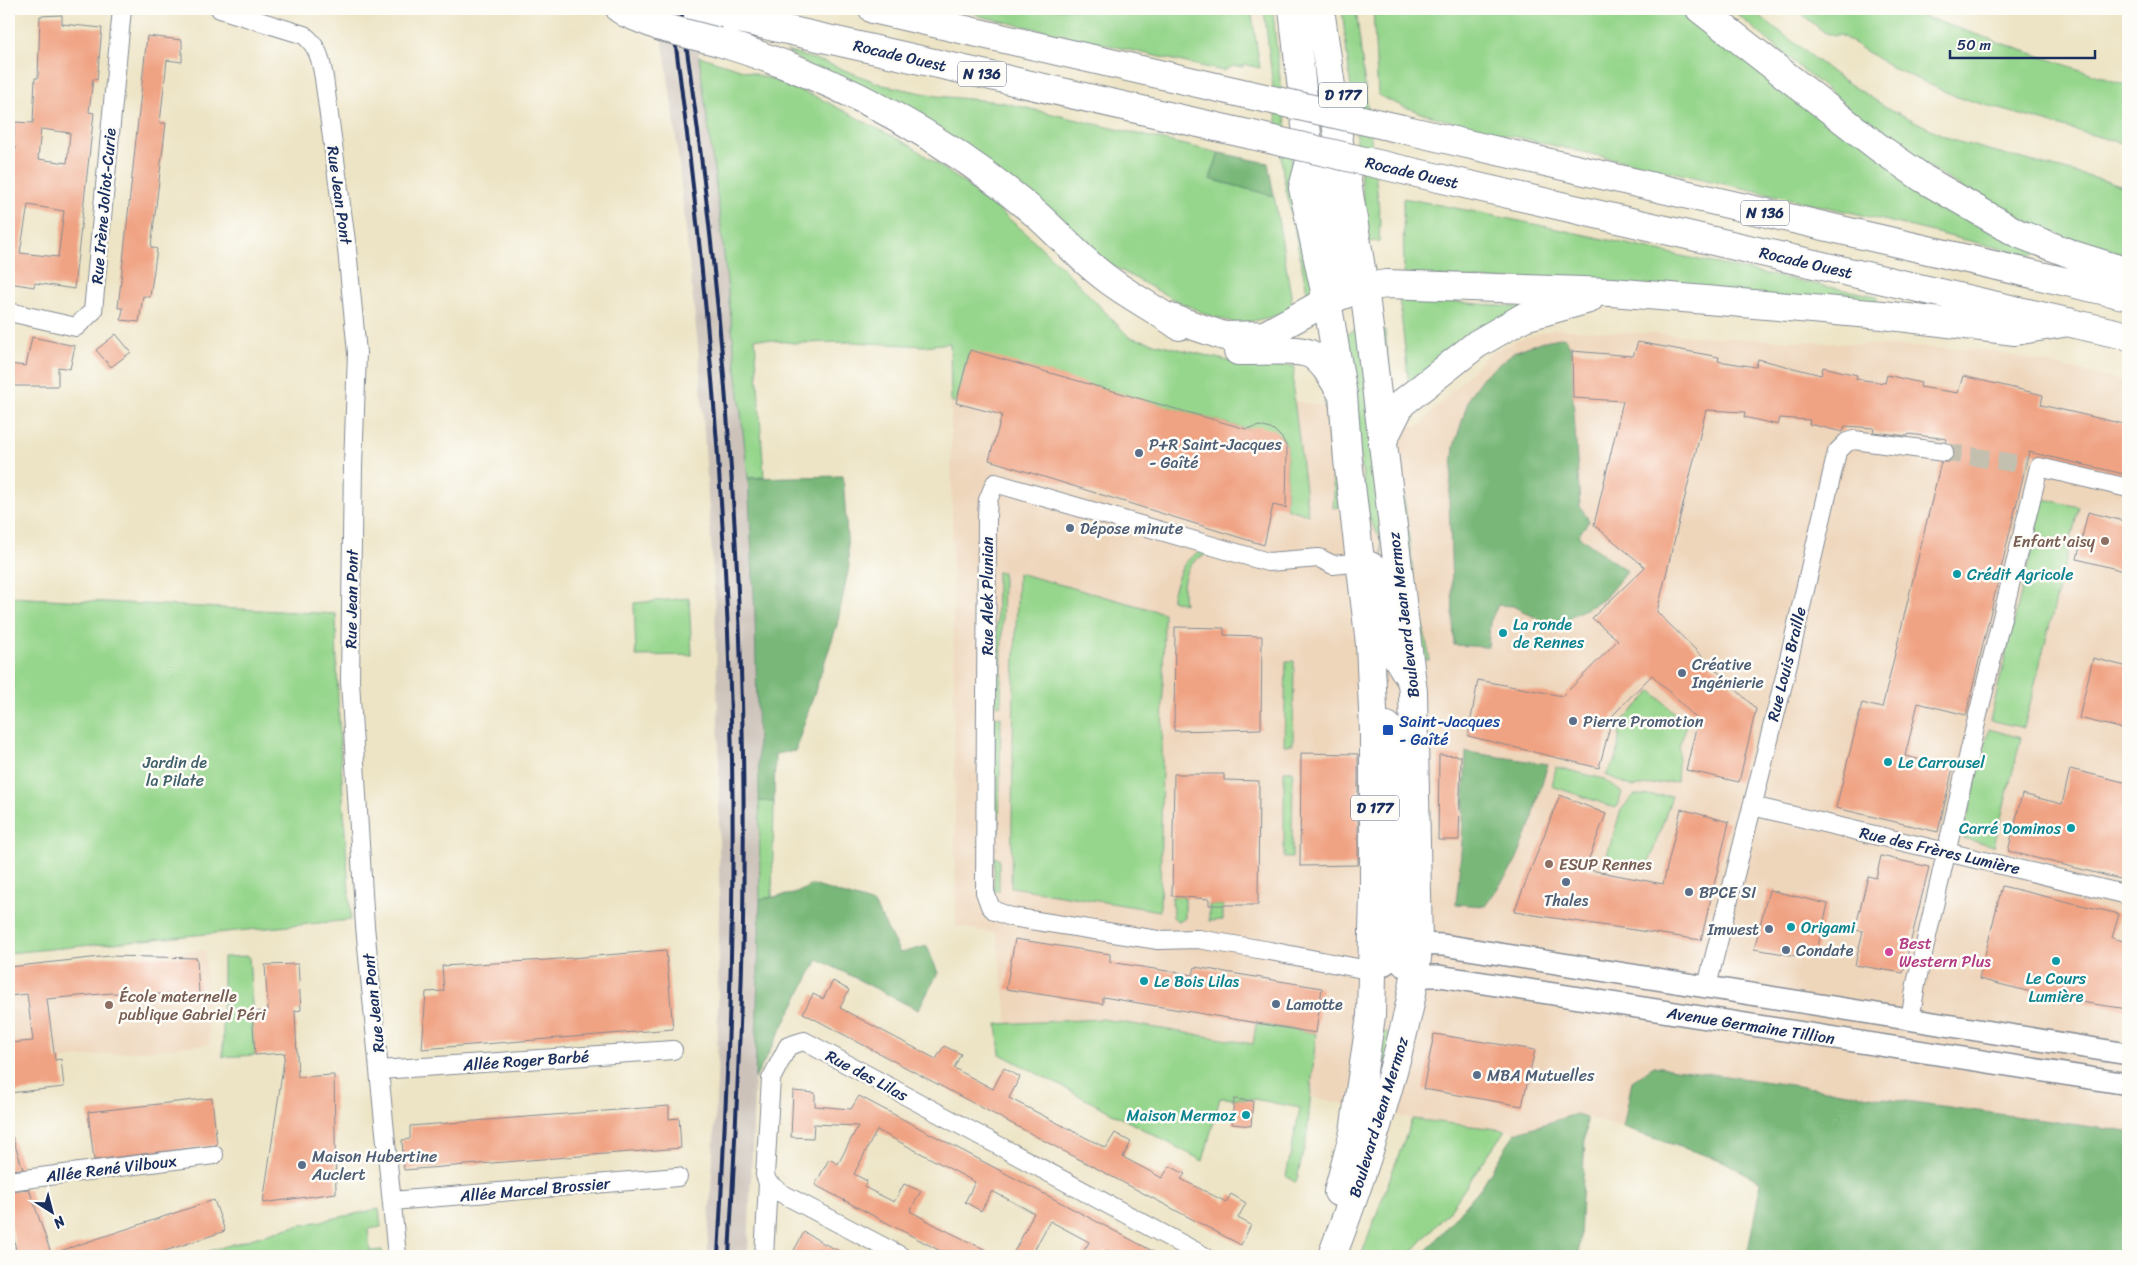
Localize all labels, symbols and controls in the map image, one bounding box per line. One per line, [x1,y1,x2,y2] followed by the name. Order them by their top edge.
[1950,28,2094,60] scale bar
[850,31,949,80] street label: Rocade Ouest
[1957,32,1992,58] text: 50 m
[958,62,1006,86] road number: N 136
[1319,82,1367,108] road number: D 177
[82,127,125,285] street label: Rue Irène Joliot-Curie
[318,144,361,247] street label: Rue Jean Pont
[1362,148,1461,197] street label: Rocade Ouest
[1741,200,1789,226] road number: N 136
[1756,238,1855,287] street label: Rocade Ouest
[1149,430,1283,477] place label: P+R Saint-Jacques - Gaîté
[1133,447,1145,459] marker: P+R Saint-Jacques - Gaîté
[1080,514,1183,543] place label: Dépose minute
[1064,522,1076,534] marker: Dépose minute
[2013,527,2096,556] place label: Enfant'aisy
[1379,530,1428,699] street label: Boulevard Jean Mermoz
[2099,535,2111,547] marker: Enfant'aisy
[973,536,1002,655] street label: Rue Alek Plunian
[336,549,367,649] street label: Rue Jean Pont
[1967,560,2073,589] place label: Crédit Agricole
[1951,568,1963,580] marker: Crédit Agricole
[1758,604,1815,724] street label: Rue Louis Braille
[1513,610,1585,657] place label: La ronde de Rennes
[1497,627,1509,639] marker: La ronde de Rennes
[1691,650,1764,697] place label: Créative Ingénierie
[1676,667,1688,679] marker: Créative Ingénierie
[1399,707,1501,754] place label: Saint-Jacques - Gaîté
[1583,707,1704,736] place label: Pierre Promotion
[1567,715,1579,727] marker: Pierre Promotion
[1381,723,1395,737] marker: Saint-Jacques - Gaîté
[142,748,207,795] park label: Jardin de la Pilate
[1898,748,1985,777] place label: Le Carrousel
[1882,756,1894,768] marker: Le Carrousel
[1351,796,1399,820] road number: D 177
[1959,814,2062,843] place label: Carré Dominos
[1857,818,2023,883] street label: Rue des Frères Lumière
[2065,822,2077,834] marker: Carré Dominos
[1559,850,1652,879] place label: ESUP Rennes
[1543,858,1555,870] marker: ESUP Rennes
[1560,876,1572,888] marker: Thales
[1699,878,1756,907] place label: BPCE SI
[1544,886,1589,915] place label: Thales
[1683,886,1695,898] marker: BPCE SI
[1801,913,1856,942] place label: Origami
[1707,915,1759,944] place label: Imwest
[1785,921,1797,933] marker: Origami
[1763,923,1775,935] marker: Imwest
[1899,929,1991,976] place label: Best Western Plus
[1796,936,1854,965] place label: Condate
[1780,944,1792,956] marker: Condate
[1883,946,1895,958] marker: Best Western Plus
[354,952,393,1054] street label: Rue Jean Pont
[2050,955,2062,967] marker: Le Cours Lumière
[2026,964,2087,1011] place label: Le Cours Lumière
[1154,967,1239,996] place label: Le Bois Lilas
[1138,975,1150,987] marker: Le Bois Lilas
[118,982,266,1029] place label: École maternelle publique Gabriel Péri
[1286,990,1343,1019] place label: Lamotte
[1270,998,1282,1010] marker: Lamotte
[1664,998,1837,1053] street label: Avenue Germaine Tillion
[103,999,115,1011] marker: École maternelle publique Gabriel Péri
[1340,1033,1417,1201] street label: Boulevard Jean Mermoz
[820,1041,914,1110] street label: Rue des Lilas
[461,1042,590,1079] street label: Allée Roger Barbé
[1487,1061,1595,1090] place label: MBA Mutuelles
[1471,1069,1483,1081] marker: MBA Mutuelles
[1127,1101,1236,1130] place label: Maison Mermoz
[1240,1109,1252,1121] marker: Maison Mermoz
[311,1142,437,1189] place label: Maison Hubertine Auclert
[43,1146,179,1191] street label: Allée René Vilboux
[296,1159,308,1171] marker: Maison Hubertine Auclert
[458,1168,613,1211] street label: Allée Marcel Brossier
[28,1188,78,1238] north arrow
[48,1209,71,1235] text: N

